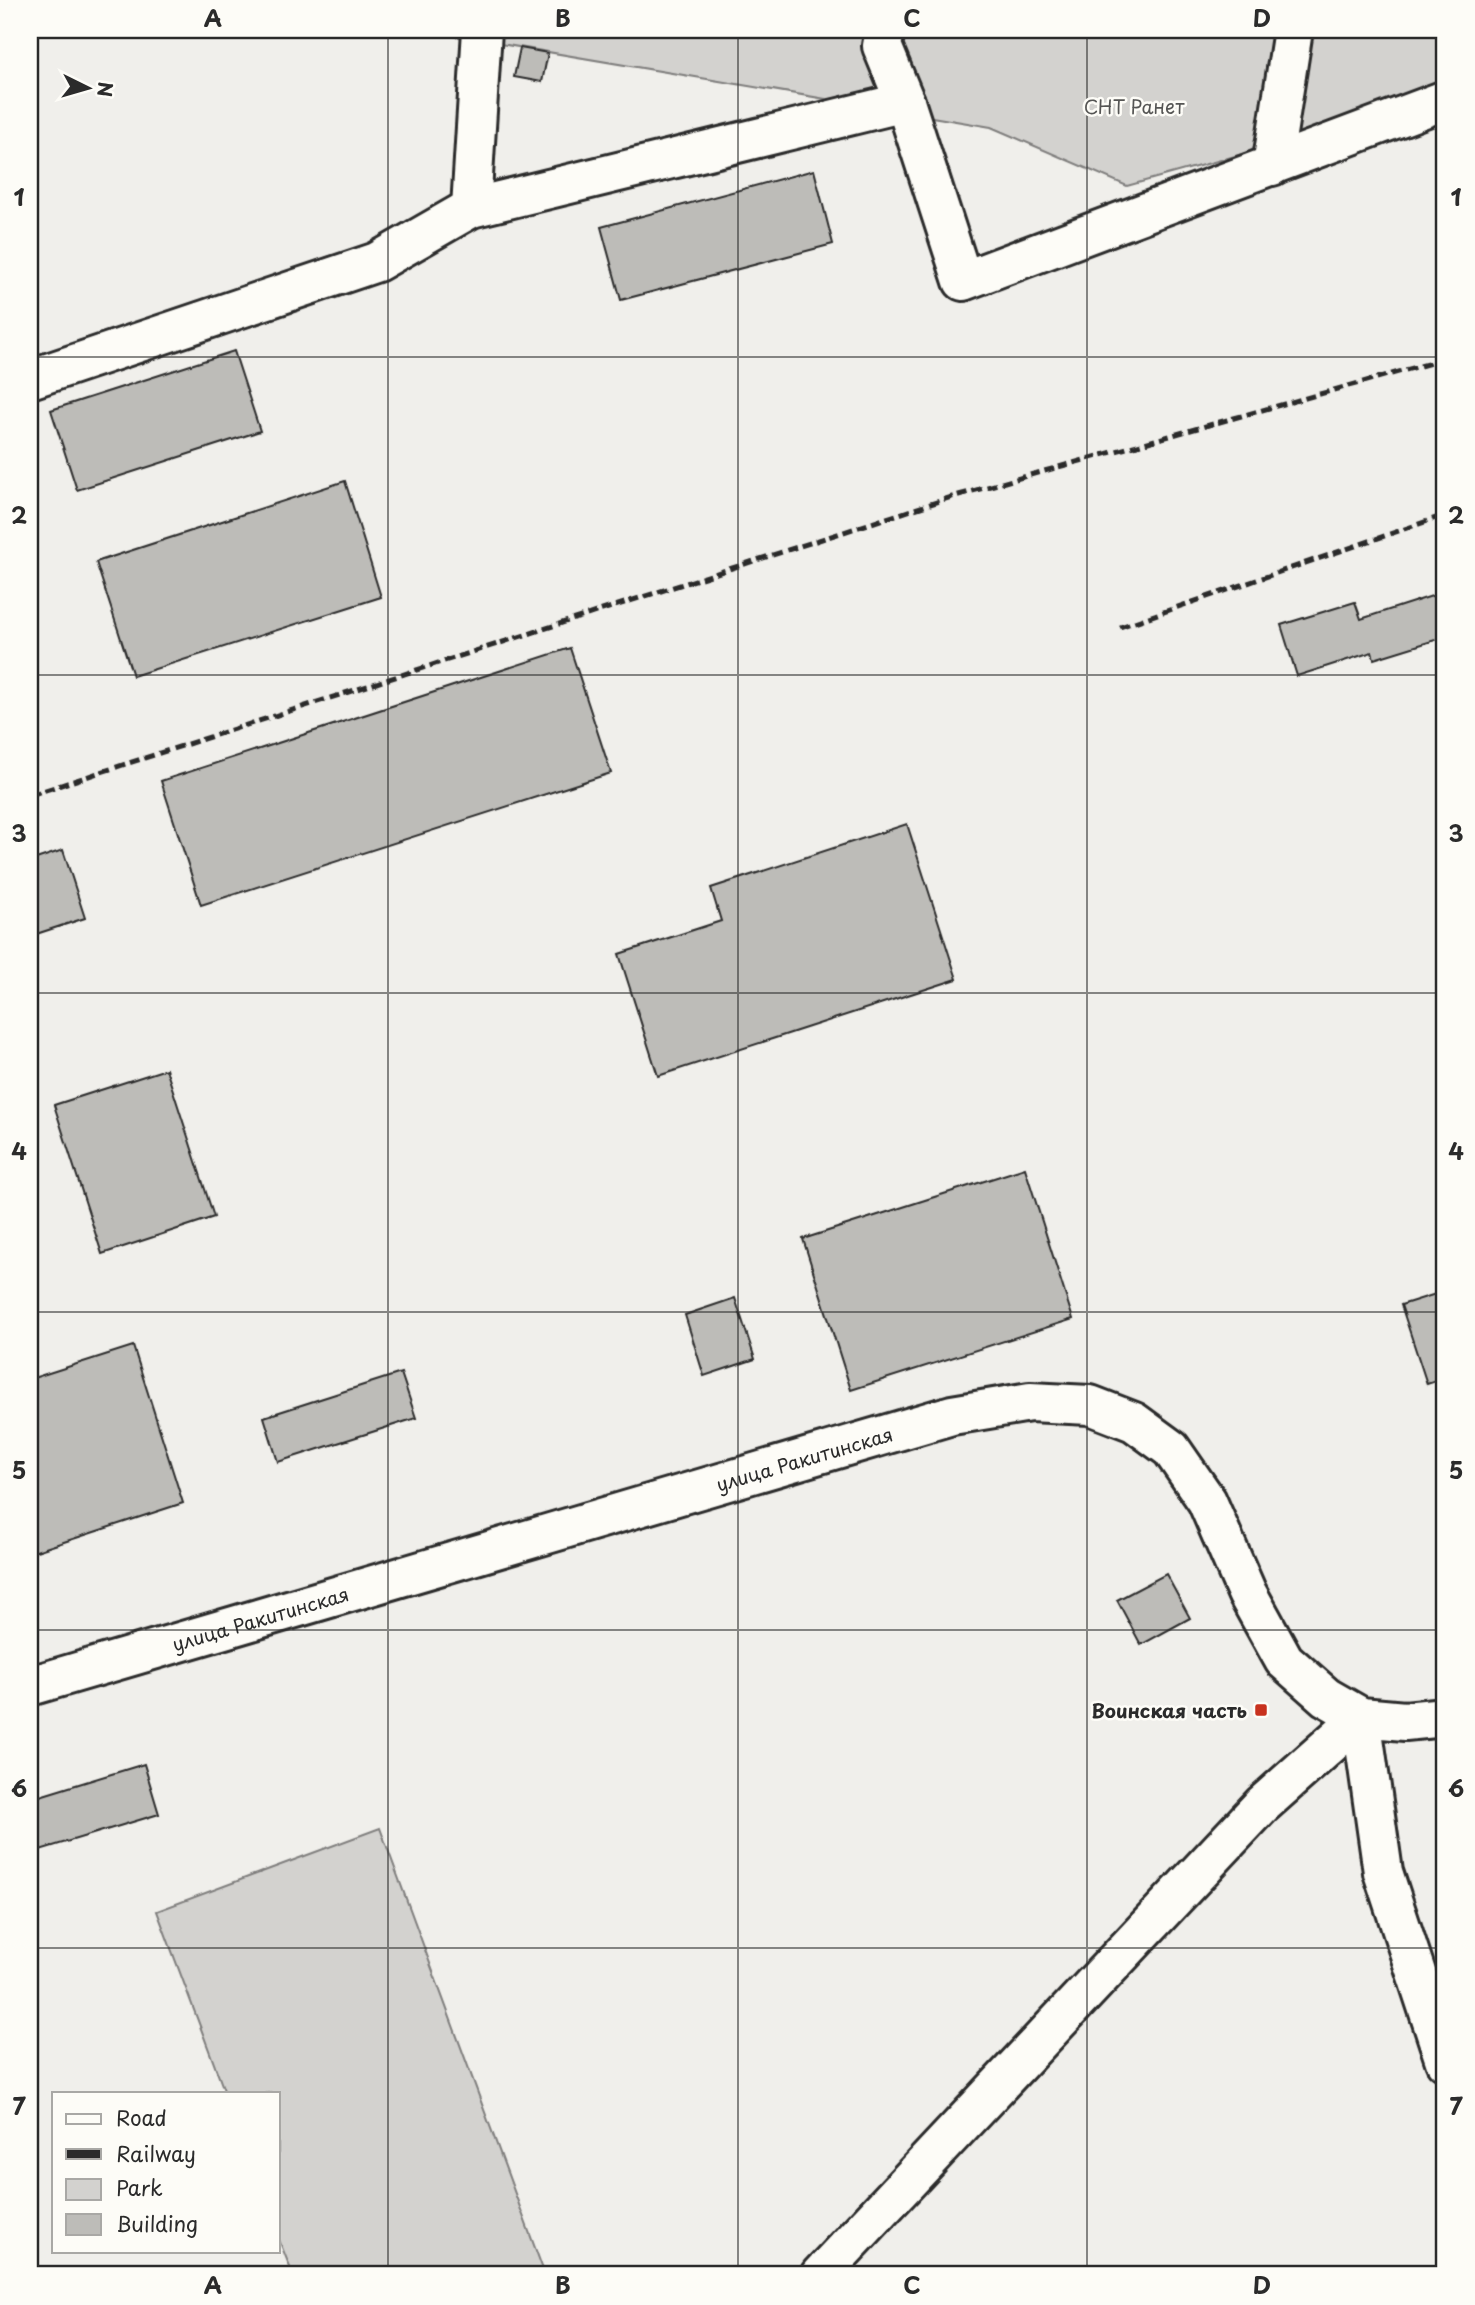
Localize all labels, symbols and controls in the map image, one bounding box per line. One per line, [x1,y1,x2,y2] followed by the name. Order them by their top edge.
[204,0,222,35] text: A
[555,0,571,35] text: B
[903,0,921,35] text: C
[1253,0,1271,35] text: D
[52,52,122,122] north arrow
[91,81,121,98] text: N
[1084,92,1185,120] park label: СНТ Ранет
[14,179,25,214] text: 1
[1451,179,1462,214] text: 1
[11,497,27,532] text: 2
[1448,497,1464,532] text: 2
[11,815,27,850] text: 3
[1448,815,1464,850] text: 3
[11,1133,27,1168] text: 4
[1448,1133,1464,1168] text: 4
[713,1419,896,1498] street label: улица Ракитинская
[12,1452,26,1487] text: 5
[1449,1452,1463,1487] text: 5
[169,1579,352,1658] street label: улица Ракитинская
[1091,1696,1247,1724] place label: Воинская часть
[1253,1702,1269,1718] marker: Воинская часть
[11,1770,27,1805] text: 6
[1448,1770,1464,1805] text: 6
[12,2088,26,2123] text: 7
[1449,2088,1463,2123] text: 7
[52,2092,280,2252] legend
[116,2101,167,2133] text: Road
[116,2137,196,2169] text: Railway
[116,2171,163,2203] text: Park
[116,2207,198,2239] text: Building
[204,2267,222,2302] text: A
[555,2267,571,2302] text: B
[903,2267,921,2302] text: C
[1253,2267,1271,2302] text: D

